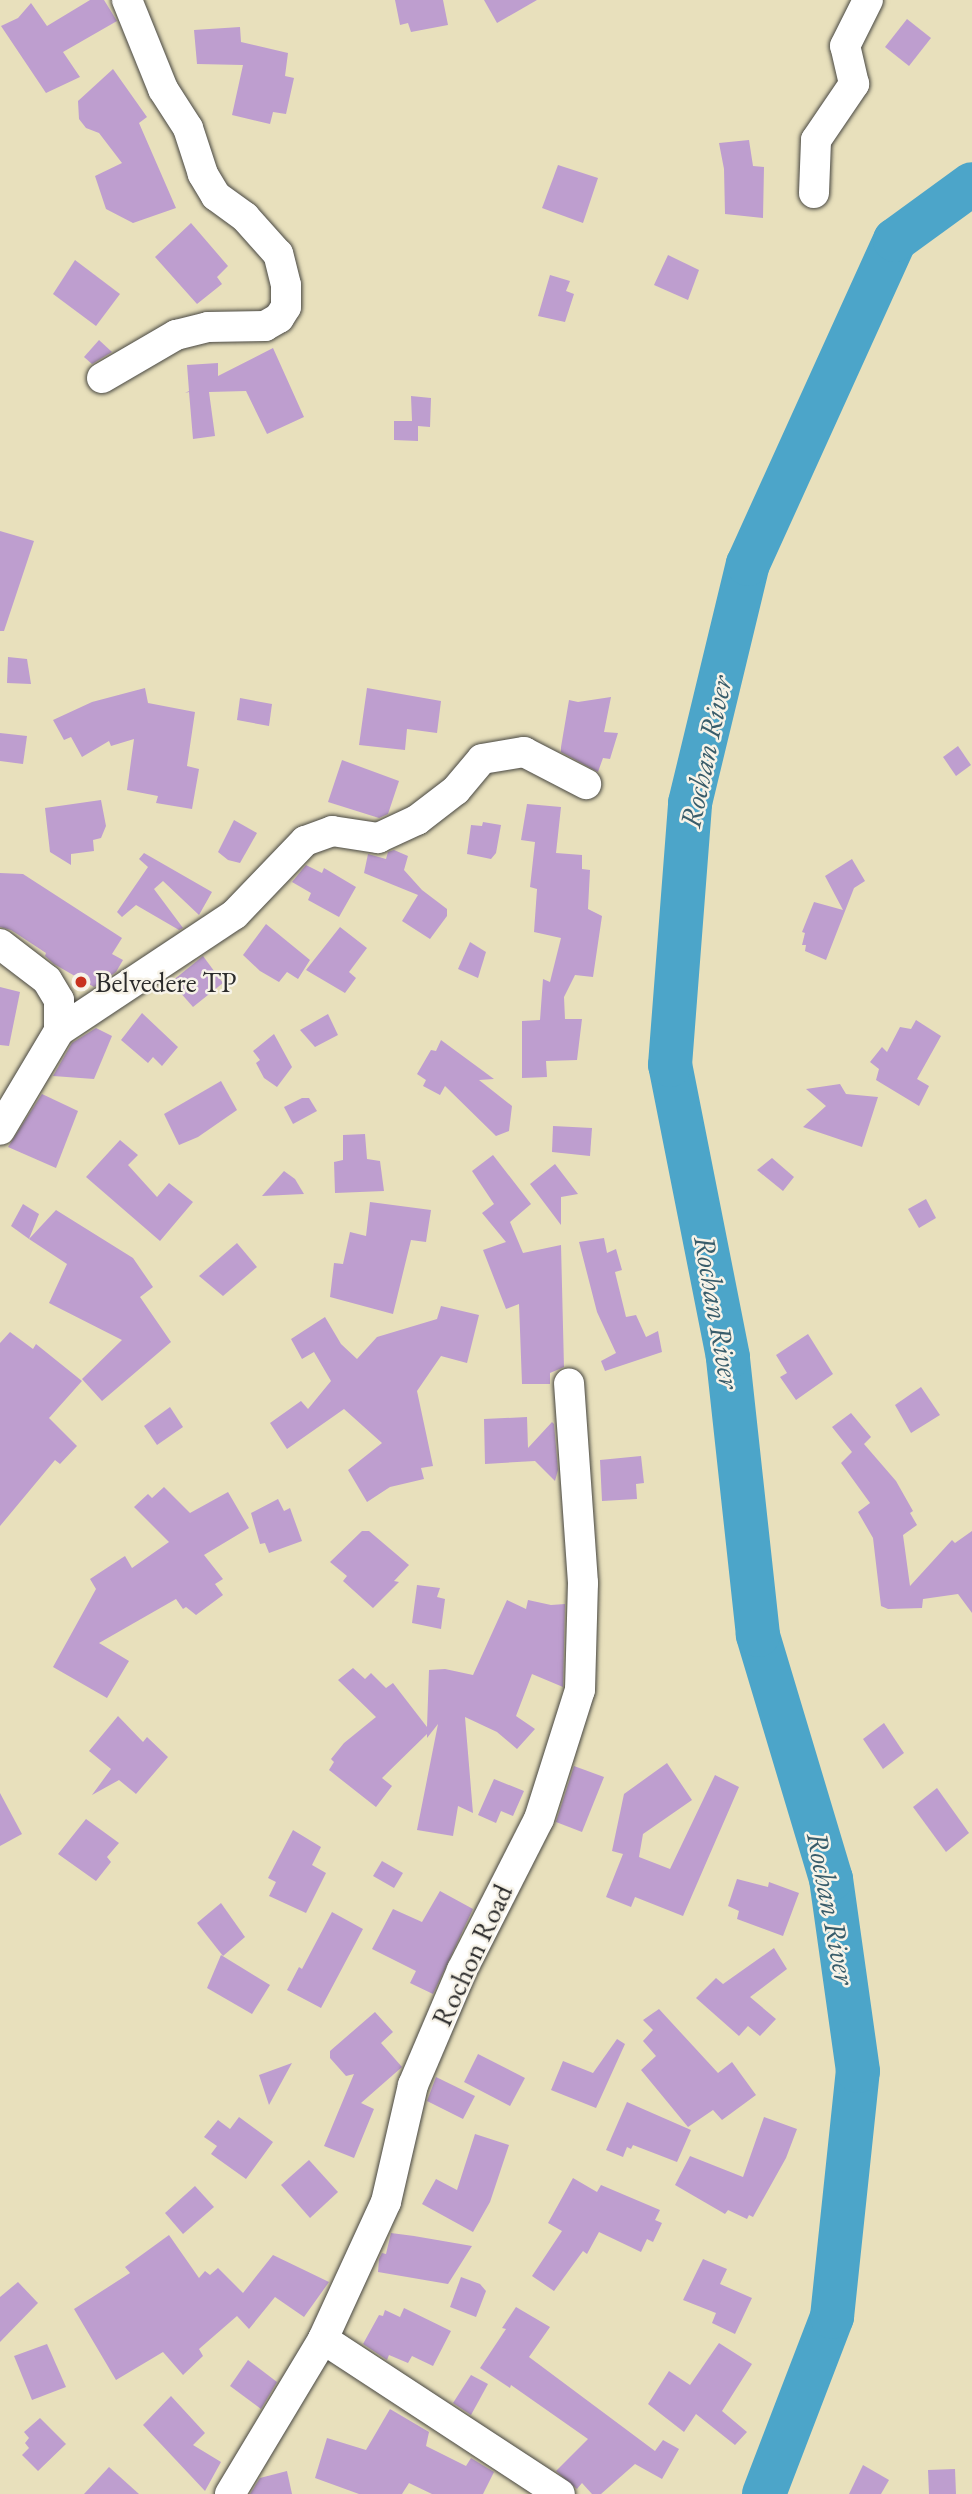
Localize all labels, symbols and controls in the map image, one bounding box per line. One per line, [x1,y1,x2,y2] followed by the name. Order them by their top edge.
[672,673,740,831] water label: Rochan River
[95,965,236,999] place label: Belvedere TP
[73,974,89,990] marker: Belvedere TP
[686,1233,748,1391] water label: Rochan River
[799,1829,863,1987] water label: Rochan River
[425,1879,519,2031] street label: Rochon Road

